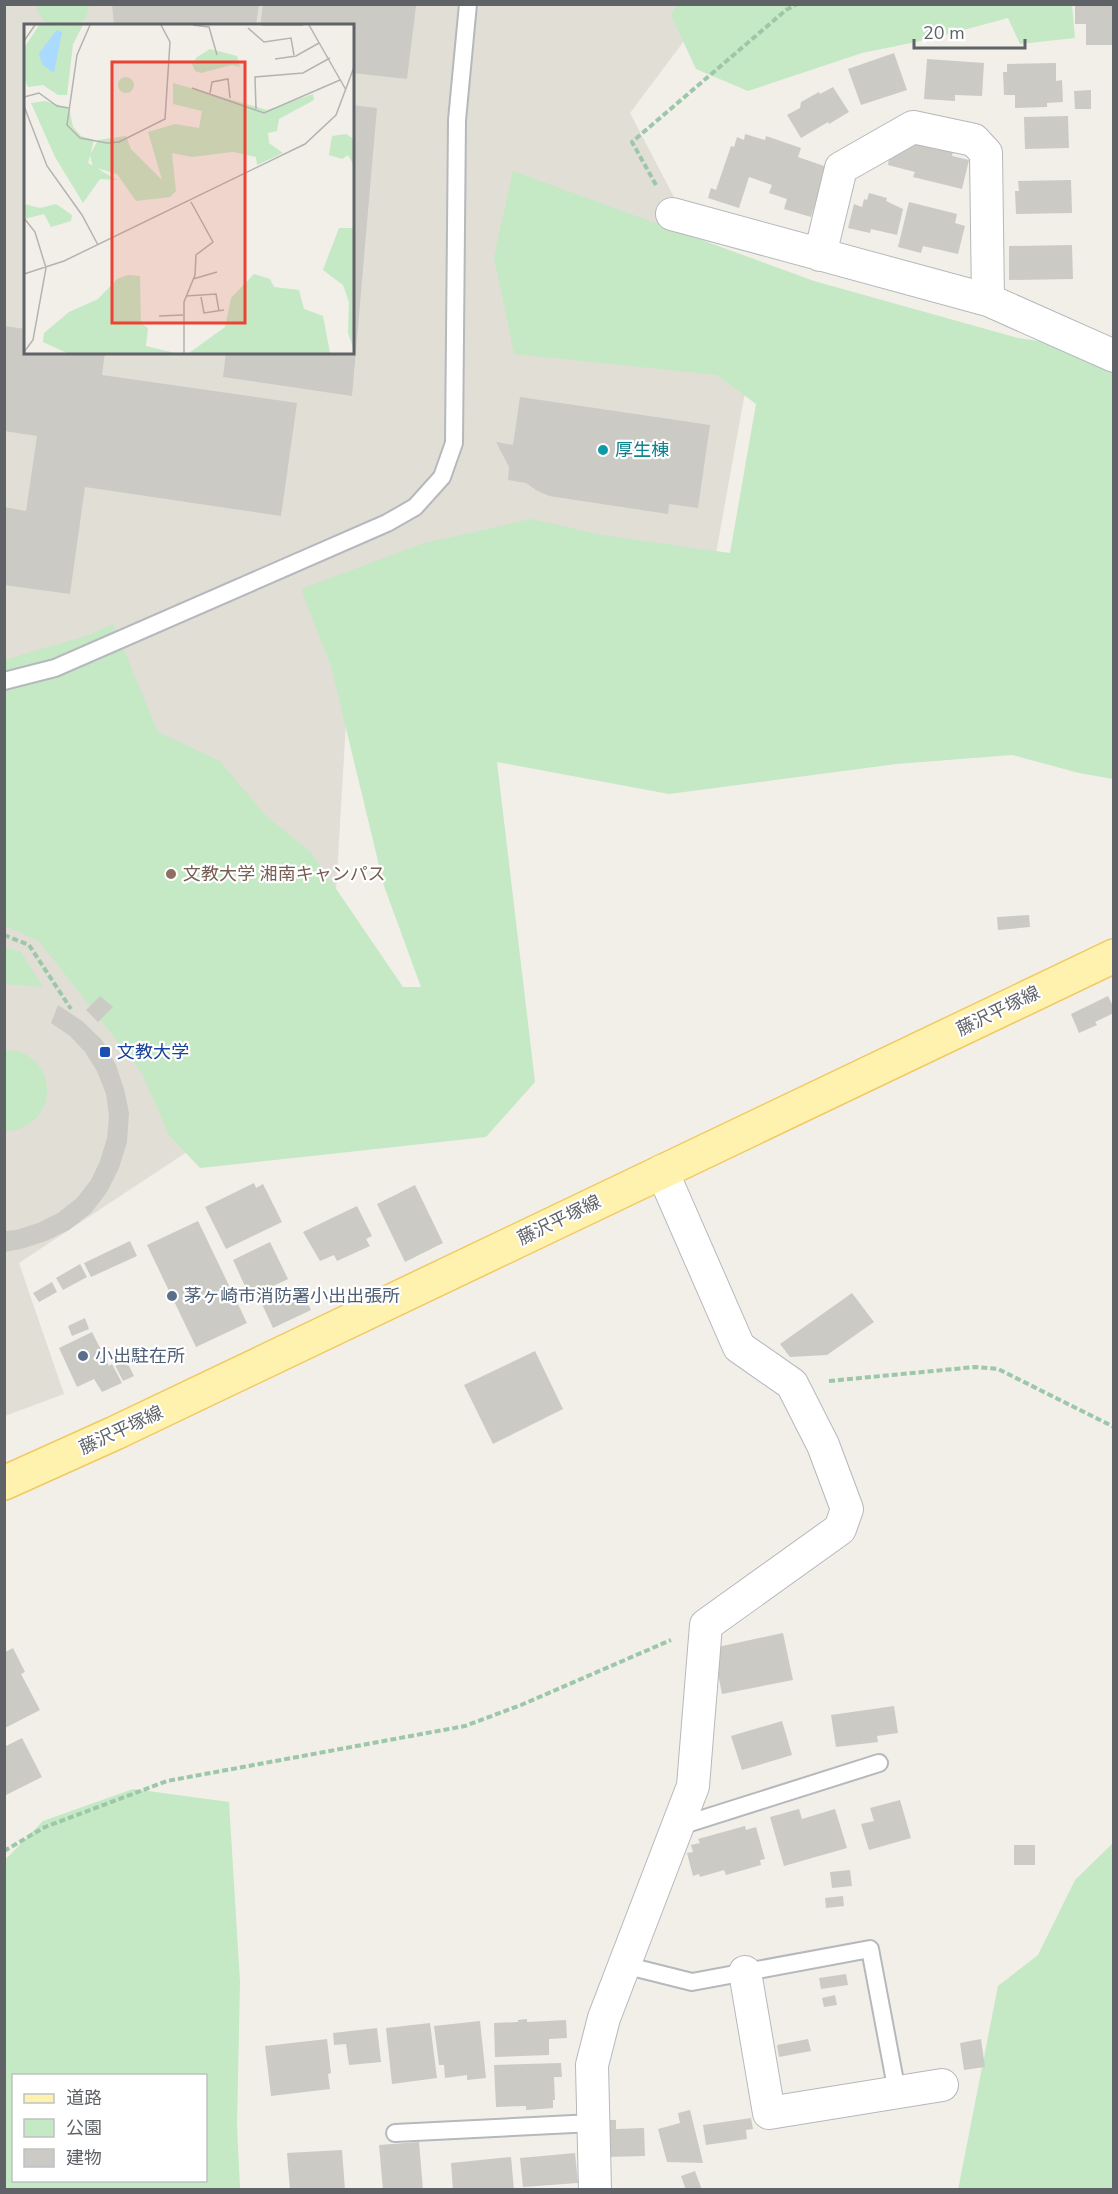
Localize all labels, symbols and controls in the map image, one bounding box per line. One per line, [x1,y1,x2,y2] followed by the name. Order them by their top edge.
[914,12,1025,50] scale bar
[923,21,965,45] text: 20 m
[24,24,354,354] inset map
[615,438,669,462] place label: 厚生棟
[596,443,610,457] marker: 厚生棟
[183,862,386,886] place label: 文教大学 湘南キャンパス
[164,867,178,881] marker: 文教大学 湘南キャンパス
[952,980,1044,1042] street label: 藤沢平塚線
[117,1040,189,1064] place label: 文教大学
[98,1045,112,1059] marker: 文教大学
[513,1189,605,1251] street label: 藤沢平塚線
[184,1284,400,1308] place label: 茅ヶ崎市消防署小出出張所
[165,1289,179,1303] marker: 茅ヶ崎市消防署小出出張所
[95,1344,185,1368] place label: 小出駐在所
[76,1349,90,1363] marker: 小出駐在所
[75,1400,167,1460] street label: 藤沢平塚線
[12,2074,207,2182] legend
[66,2086,102,2110] text: 道路
[66,2116,102,2140] text: 公園
[66,2146,102,2170] text: 建物

